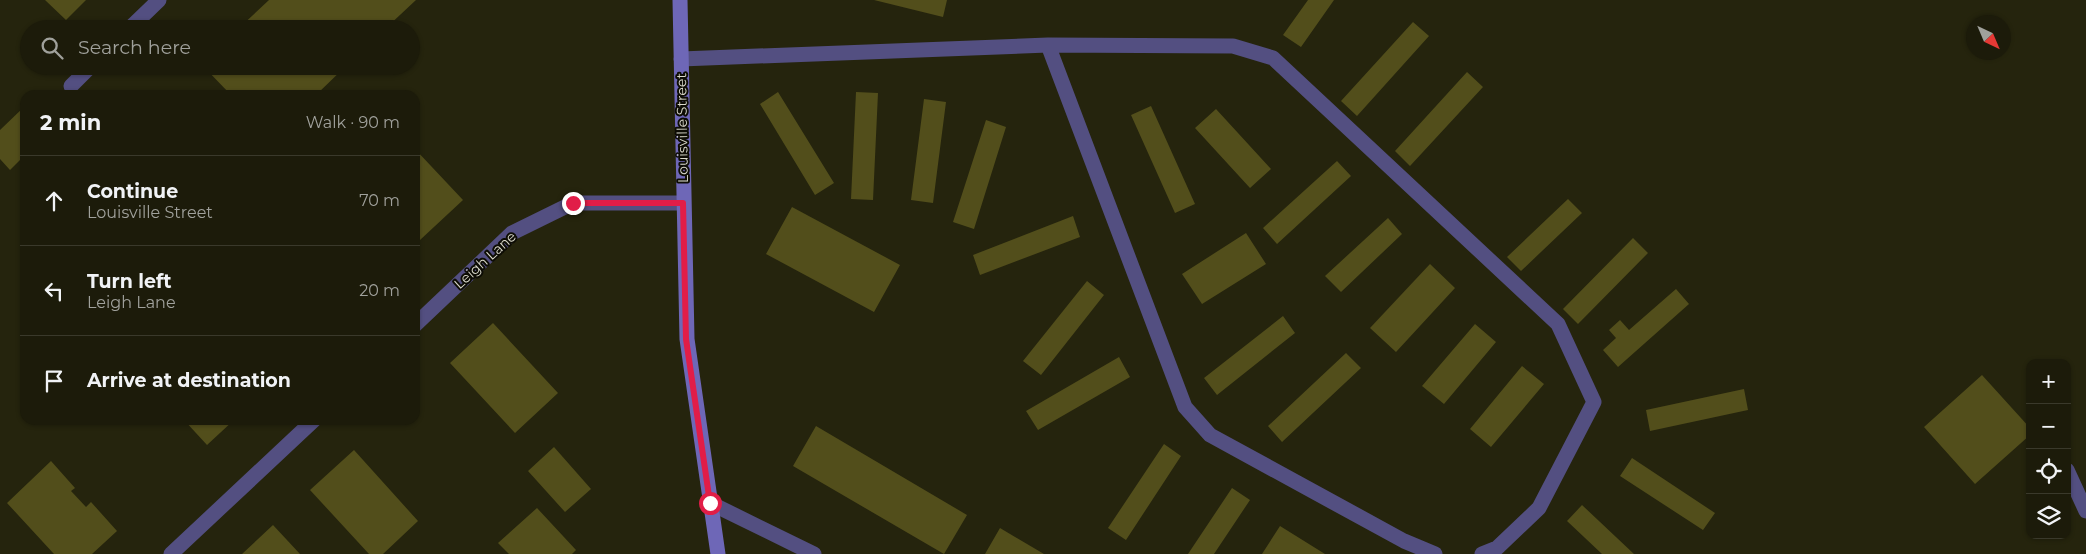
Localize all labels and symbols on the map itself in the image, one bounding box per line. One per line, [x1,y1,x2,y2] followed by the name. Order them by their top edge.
[1966,15,2011,60] north arrow
[672,72,692,183] street label: Louisville Street
[562,192,585,215] route end
[450,227,520,293] street label: Leigh Lane
[699,492,722,515] route start

